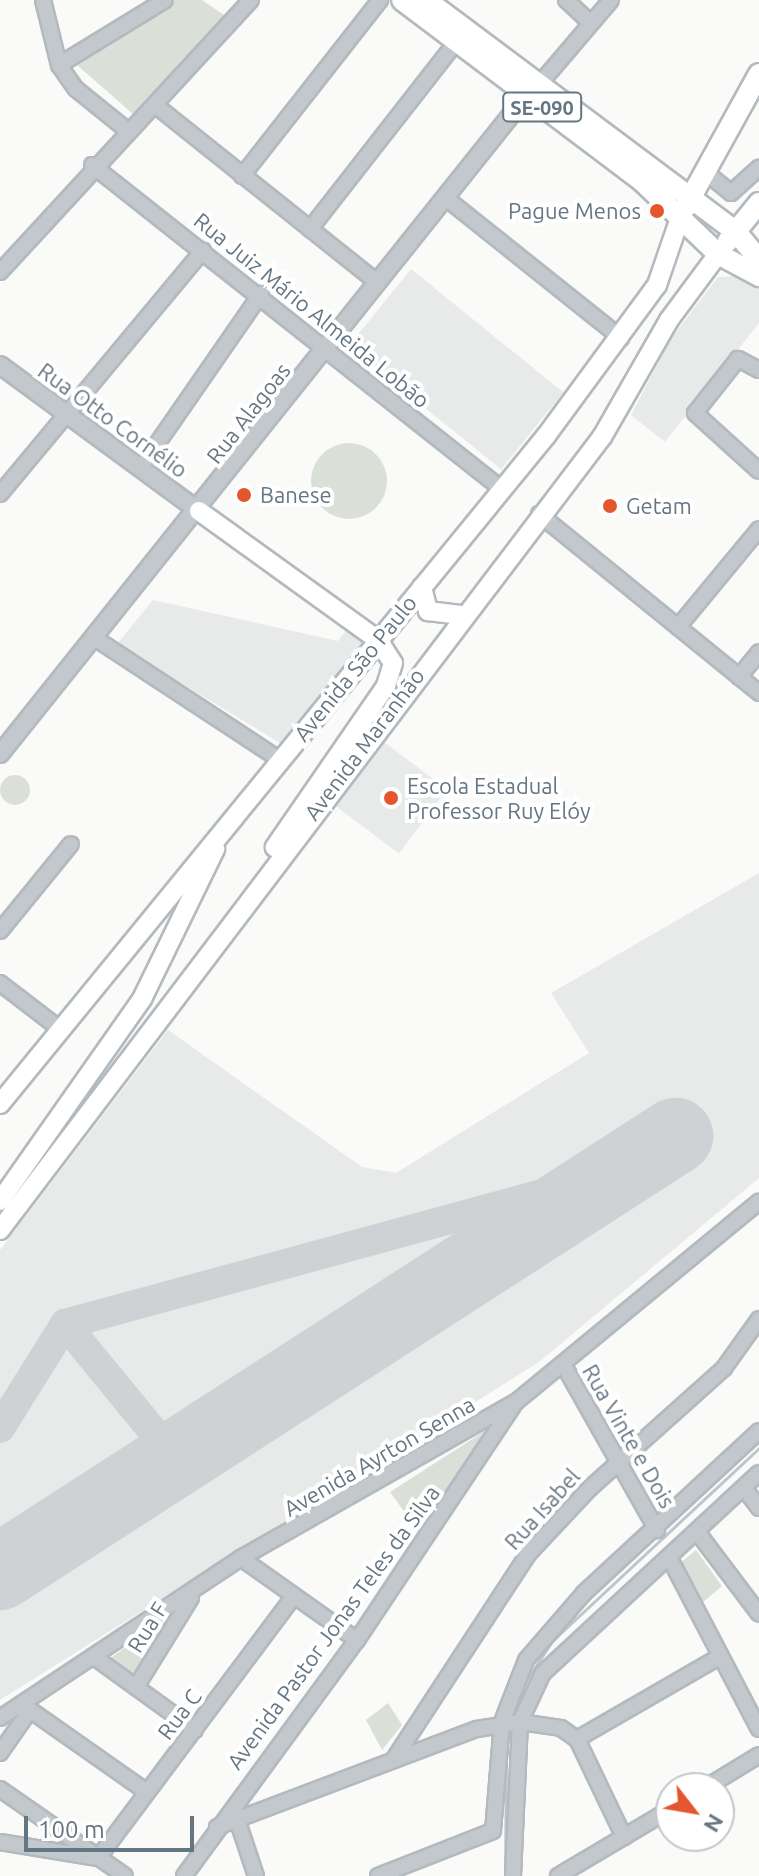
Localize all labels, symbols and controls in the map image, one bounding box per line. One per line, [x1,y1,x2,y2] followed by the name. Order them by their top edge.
[502,91,582,123] road number: SE-090
[508,198,641,224] place label: Pague Menos
[648,202,666,220] marker: Pague Menos
[189,207,435,413] street label: Rua Juiz Mário Almeida Lobão
[33,357,193,483] street label: Rua Otto Cornélio
[201,357,295,469] street label: Rua Alagoas
[260,482,332,508] place label: Banese
[235,486,253,504] marker: Banese
[626,493,692,519] place label: Getam
[601,497,619,515] marker: Getam
[288,590,422,746] street label: Avenida São Paulo
[298,663,430,825] street label: Avenida Maranhão
[407,772,591,824] place label: Escola Estadual Professor Ruy Elóy
[382,789,400,807] marker: Escola Estadual Professor Ruy Elóy
[577,1359,681,1513] street label: Rua Vinte e Dois
[279,1390,479,1522] street label: Avenida Ayrton Senna
[499,1463,585,1555] street label: Rua Isabel
[221,1480,445,1774] street label: Avenida Pastor Jonas Teles da Silva
[121,1597,173,1657] street label: Rua F
[152,1684,206,1744] street label: Rua C
[655,1772,735,1852] north arrow
[28,1800,198,1850] scale bar
[699,1810,729,1837] text: N
[38,1816,105,1843] text: 100 m

